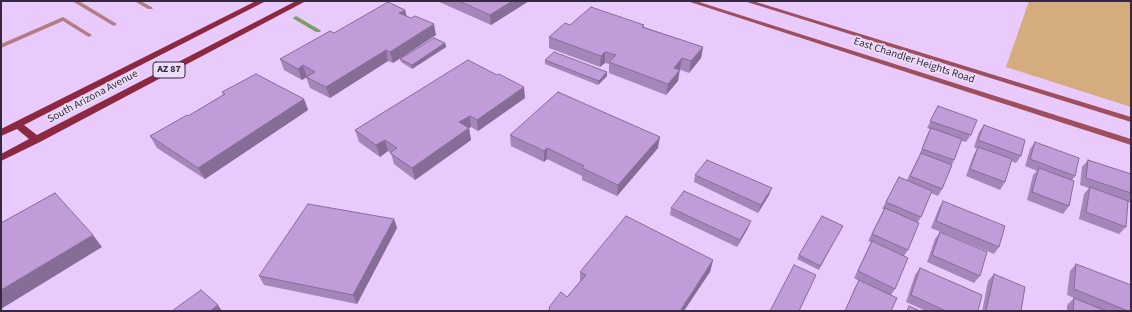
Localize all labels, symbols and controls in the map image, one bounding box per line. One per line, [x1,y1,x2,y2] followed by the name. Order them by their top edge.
[852,35,976,87] street label: East Chandler Heights Road
[153,62,185,78] road number: AZ 87
[46,68,140,126] street label: South Arizona Avenue

